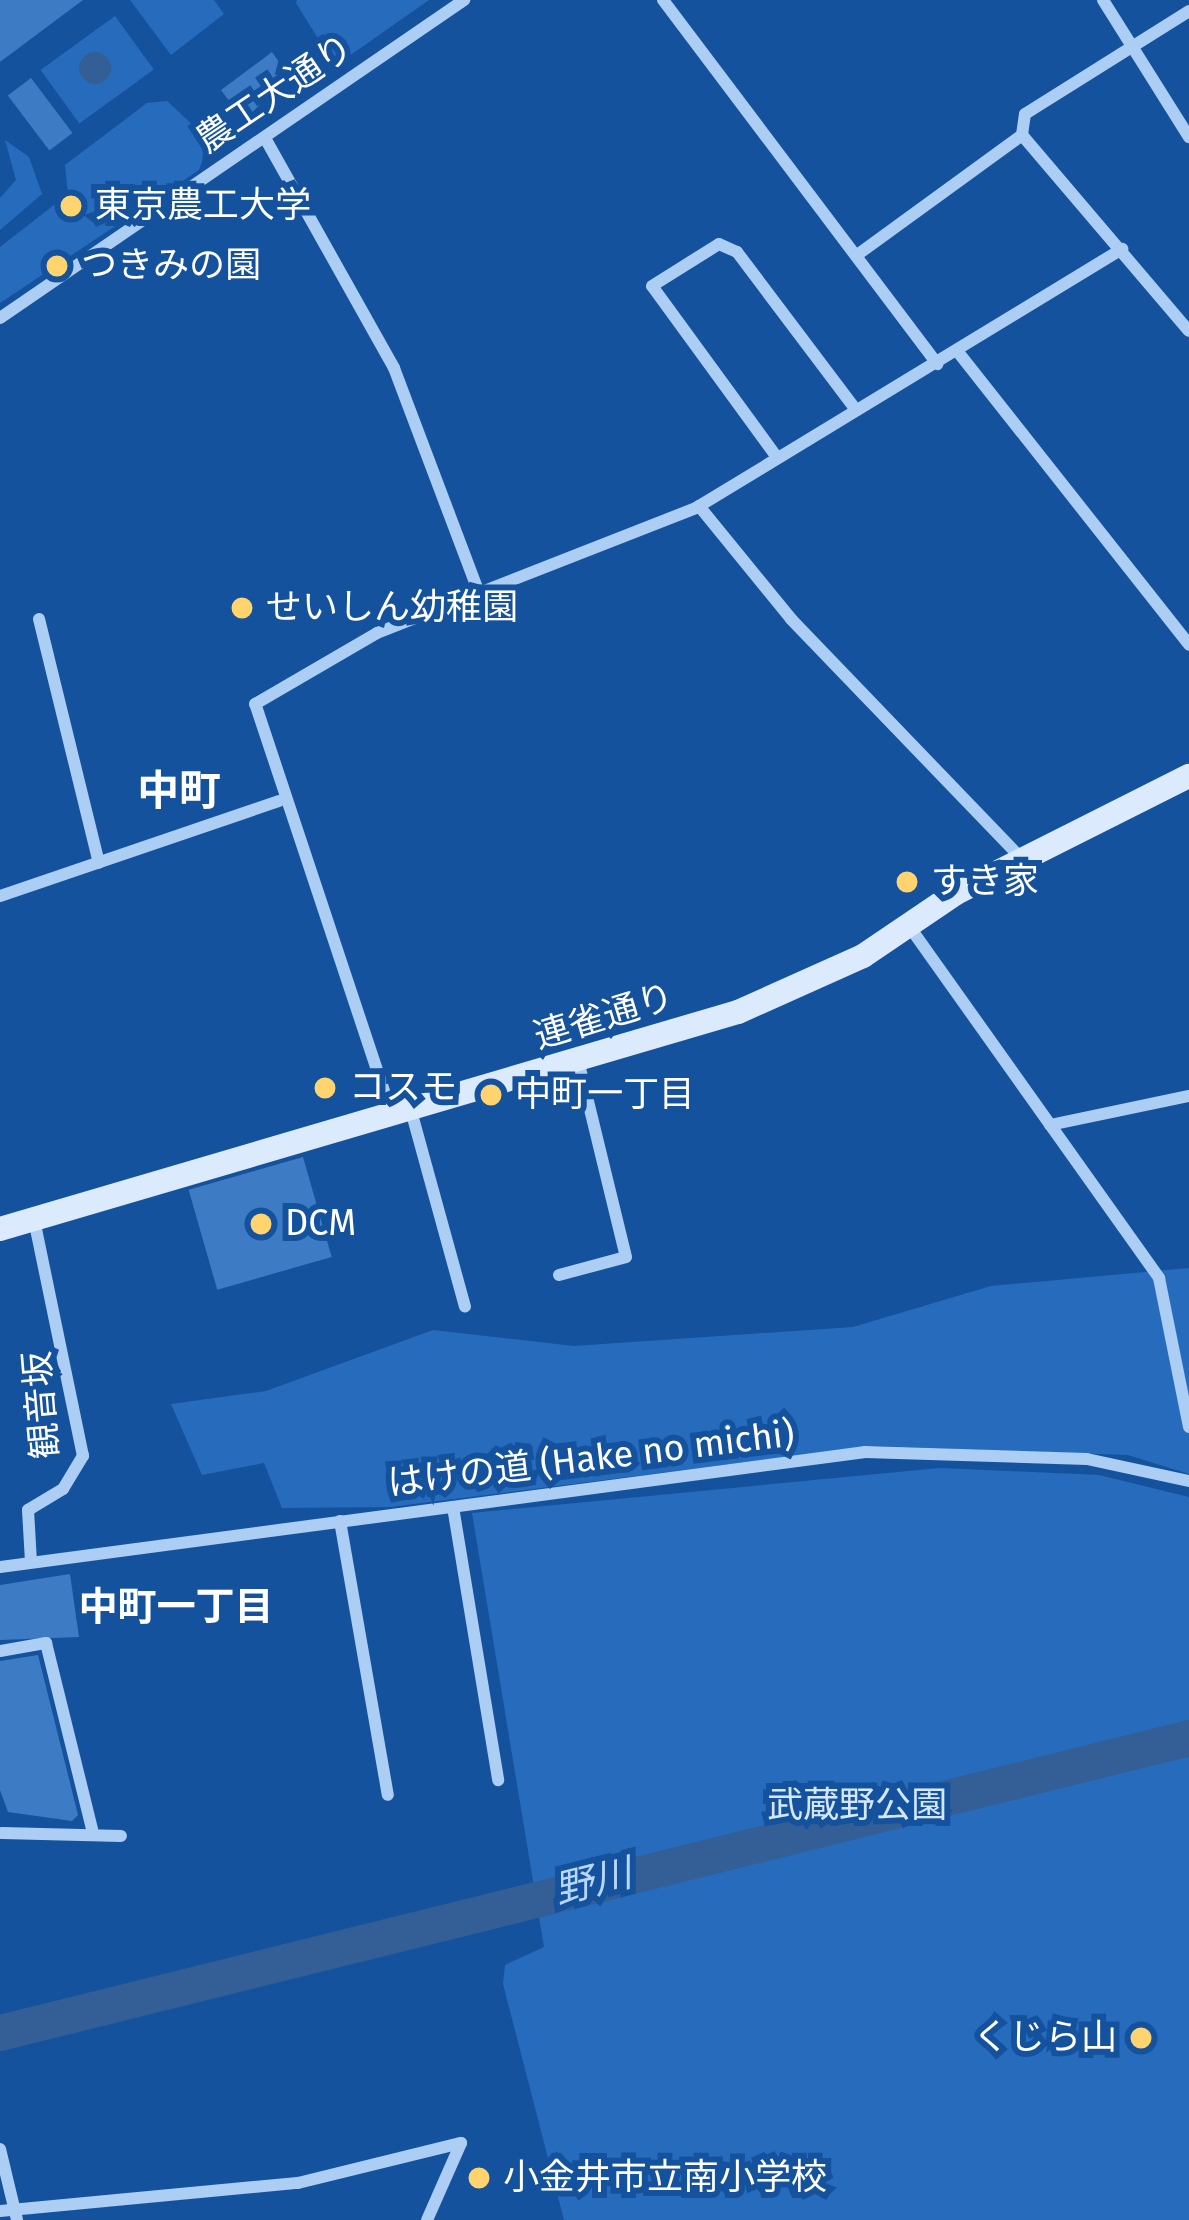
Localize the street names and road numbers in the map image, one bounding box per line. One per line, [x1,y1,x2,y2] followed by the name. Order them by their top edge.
[188,26,362,162] street label: 農工大通り
[529,975,679,1059] street label: 連雀通り
[16,1349,68,1461] street label: 観音坂
[385,1413,797,1505] street label: はけの道 (Hake no michi)

